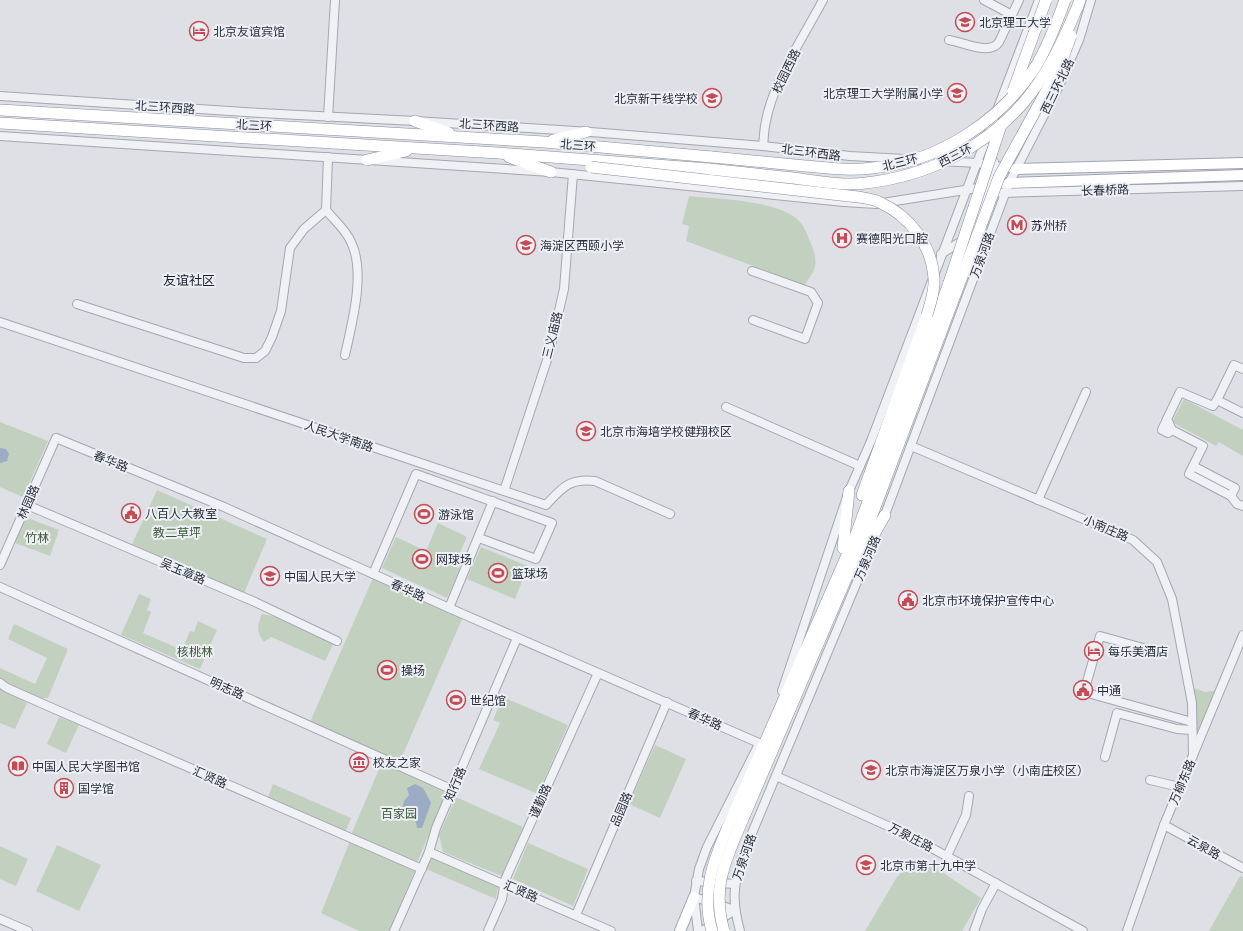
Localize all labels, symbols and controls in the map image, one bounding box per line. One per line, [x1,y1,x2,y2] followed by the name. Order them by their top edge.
[954,11,976,33] school or university icon: 北京理工大学
[979,15,1051,30] place label: 北京理工大学
[188,20,210,42] hotel icon: 北京友谊宾馆
[213,24,285,39] place label: 北京友谊宾馆
[769,46,803,96] street label: 校园西路
[1037,56,1077,116] street label: 西三环北路
[946,82,968,104] school or university icon: 北京理工大学附属小学
[823,86,943,101] place label: 北京理工大学附属小学
[701,87,723,109] school or university icon: 北京新干线学校
[614,91,698,106] place label: 北京新干线学校
[135,97,195,117] street label: 北三环西路
[459,115,519,135] street label: 北三环西路
[236,117,272,133] street label: 北三环
[559,136,597,154] street label: 北三环
[936,140,974,170] street label: 西三环
[780,141,842,163] street label: 北三环西路
[881,150,919,174] street label: 北三环
[1081,182,1129,198] street label: 长春桥路
[1006,214,1028,236] metro station icon: 苏州桥
[1031,218,1067,233] place label: 苏州桥
[831,227,853,249] hospital icon: 赛德阳光口腔
[967,230,997,280] street label: 万泉河路
[856,231,928,246] place label: 赛德阳光口腔
[515,234,537,256] school or university icon: 海淀区西颐小学
[540,238,624,253] place label: 海淀区西颐小学
[163,272,215,288] district label: 友谊社区
[539,310,565,360] street label: 三义庙路
[303,417,375,455] street label: 人民大学南路
[575,420,597,442] school or university icon: 北京市海培学校健翔校区
[600,424,732,439] place label: 北京市海培学校健翔校区
[91,447,131,475] street label: 春华路
[14,482,42,522] street label: 林园路
[120,502,142,524] public building icon: 八百人大教室
[413,503,435,525] sports icon: 游泳馆
[145,506,217,521] place label: 八百人大教室
[438,507,474,522] place label: 游泳馆
[1081,512,1131,544] street label: 小南庄路
[153,525,201,540] park label: 教二草坪
[25,530,49,545] park label: 竹林
[851,533,883,583] street label: 万泉河路
[411,548,433,570] sports icon: 网球场
[436,552,472,567] place label: 网球场
[158,555,208,587] street label: 吴玉章路
[487,562,509,584] sports icon: 篮球场
[259,565,281,587] school or university icon: 中国人民大学
[512,566,548,581] place label: 篮球场
[284,569,356,584] place label: 中国人民大学
[388,576,428,604] street label: 春华路
[897,589,919,611] public building icon: 北京市环境保护宣传中心
[922,593,1054,608] place label: 北京市环境保护宣传中心
[1083,640,1105,662] hotel icon: 每乐美酒店
[177,644,213,659] park label: 核桃林
[1108,644,1168,659] place label: 每乐美酒店
[376,659,398,681] sports icon: 操场
[401,663,425,678] place label: 操场
[207,674,247,702] street label: 明志路
[1072,679,1094,701] public building icon: 中通
[1097,683,1121,698] place label: 中通
[445,689,467,711] sports icon: 世纪馆
[470,693,506,708] place label: 世纪馆
[685,705,725,733] street label: 春华路
[348,751,370,773] museum icon: 校友之家
[7,755,29,777] library icon: 中国人民大学图书馆
[373,755,421,770] place label: 校友之家
[1166,757,1198,807] street label: 万柳东路
[32,759,140,774] place label: 中国人民大学图书馆
[860,759,882,781] school or university icon: 北京市海淀区万泉小学（小南庄校区）
[190,763,230,791] street label: 汇贤路
[885,763,1089,778] place label: 北京市海淀区万泉小学（小南庄校区）
[441,764,469,804] street label: 知行路
[53,777,75,799] building icon: 国学馆
[78,781,114,796] place label: 国学馆
[526,781,554,821] street label: 谨勤路
[607,789,635,829] street label: 品园路
[381,806,417,821] park label: 百家园
[886,819,936,855] street label: 万泉庄路
[729,832,759,882] street label: 万泉河路
[1185,832,1223,862] street label: 云泉路
[855,854,877,876] school or university icon: 北京市第十九中学
[880,858,976,873] place label: 北京市第十九中学
[501,877,541,905] street label: 汇贤路

